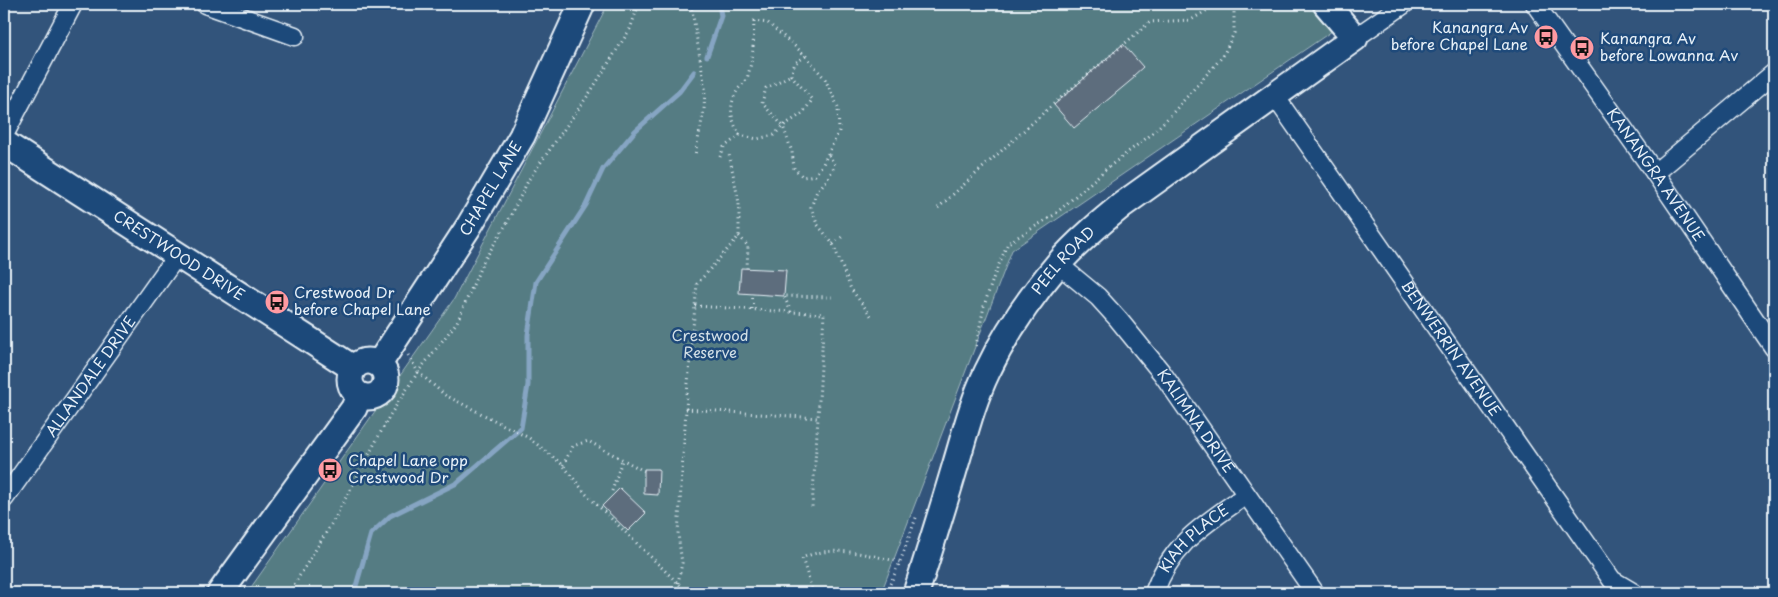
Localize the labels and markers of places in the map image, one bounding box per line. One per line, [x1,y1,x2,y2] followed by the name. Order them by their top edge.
[1391,15,1528,55] place label: Kanangra Av before Chapel Lane
[1533,24,1559,50] bus stop icon: Kanangra Av before Chapel Lane
[1600,26,1738,66] place label: Kanangra Av before Lowanna Av
[1569,35,1595,61] bus stop icon: Kanangra Av before Lowanna Av
[294,280,431,320] place label: Crestwood Dr before Chapel Lane
[264,289,290,315] bus stop icon: Crestwood Dr before Chapel Lane
[348,448,468,488] place label: Chapel Lane opp Crestwood Dr
[317,457,343,483] bus stop icon: Chapel Lane opp Crestwood Dr

